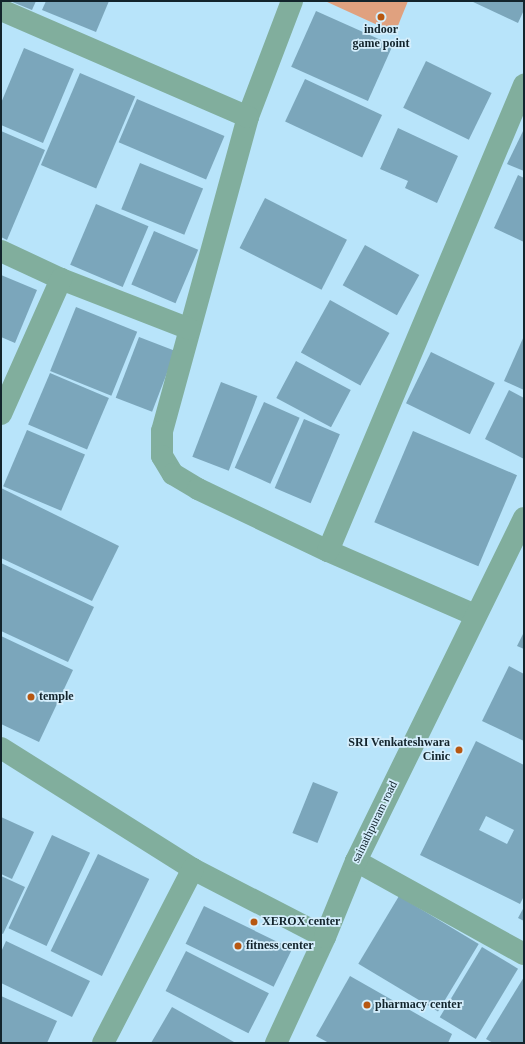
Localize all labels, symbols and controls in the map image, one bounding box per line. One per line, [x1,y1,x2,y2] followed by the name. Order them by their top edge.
[376,12,386,22] marker: indoor game point
[352,23,410,51] place label: indoor game point
[39,690,74,704] place label: temple
[26,692,36,702] marker: temple
[348,736,450,764] place label: SRI Venkateshwara Cinic
[453,744,465,756] marker: SRI Venkateshwara Cinic
[349,779,401,865] street label: sainathpuram road
[262,915,340,929] place label: XEROX center
[249,917,259,927] marker: XEROX center
[246,939,314,953] place label: fitness center
[233,941,243,951] marker: fitness center
[375,998,462,1012] place label: pharmacy center
[362,1000,372,1010] marker: pharmacy center

